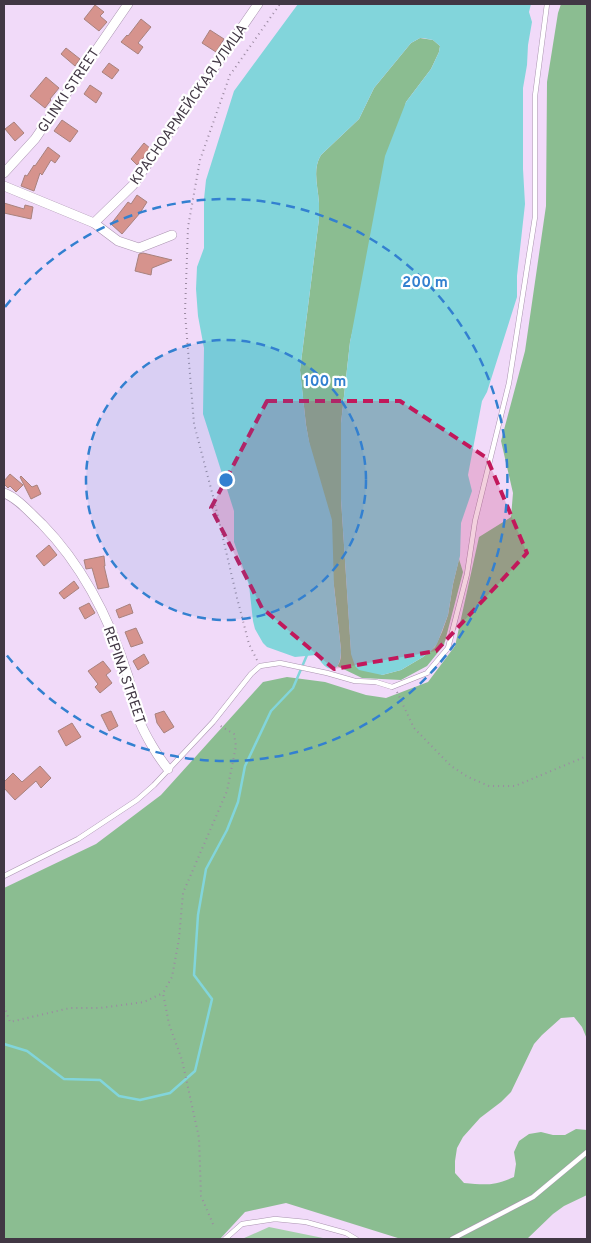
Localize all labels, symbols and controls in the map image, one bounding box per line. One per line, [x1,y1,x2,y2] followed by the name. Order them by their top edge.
[126,21,251,189] street label: КРАСНОАРМЕЙСКАЯ УЛИЦА
[35,45,104,136] street label: GLINKI STREET
[402,274,448,293] text: 200 m
[304,373,346,392] text: 100 m
[217,471,235,489] centre of rings
[99,624,148,727] street label: REPINA STREET

